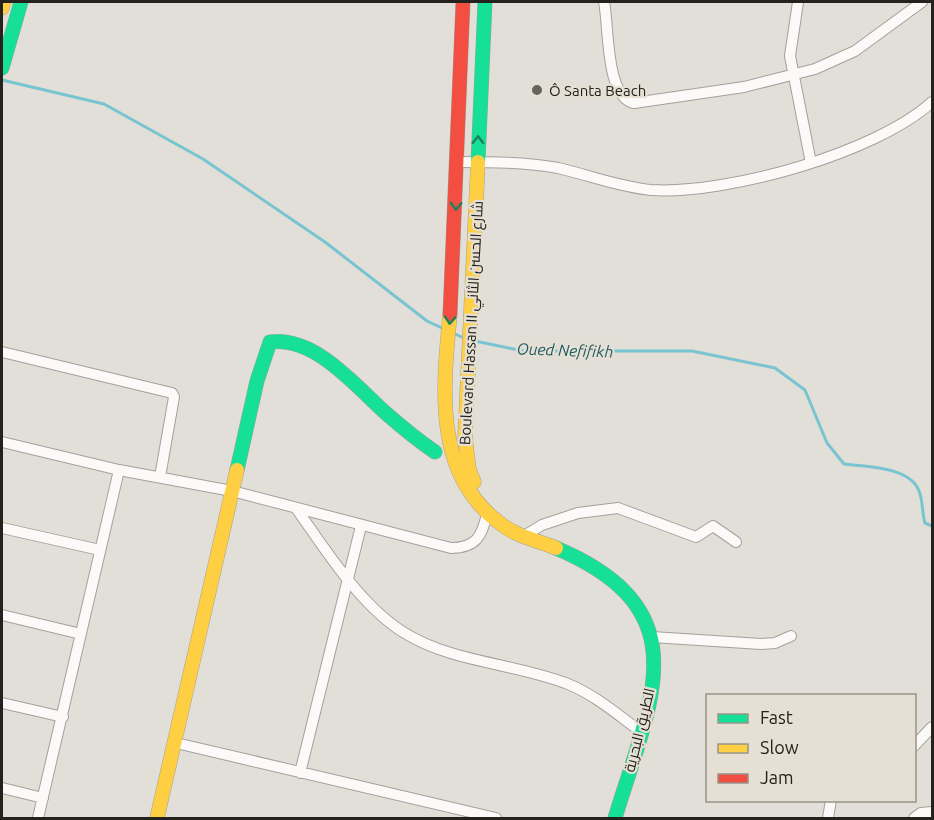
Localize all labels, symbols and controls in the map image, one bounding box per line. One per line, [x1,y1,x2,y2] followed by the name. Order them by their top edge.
[549,82,646,99] place label: Ô Santa Beach
[530,83,544,97] marker: Ô Santa Beach
[472,135,485,144] one-way arrow
[456,200,490,446] street label: Boulevard Hassan II شارع الحسن الثاني
[450,201,462,210] one-way arrow
[444,315,457,324] one-way arrow
[516,339,614,362] water label: Oued Nefifikh
[620,686,660,774] street label: الطريق البحرية
[706,694,916,802] legend
[760,707,793,727] text: Fast
[760,737,799,757] text: Slow
[760,767,794,787] text: Jam

